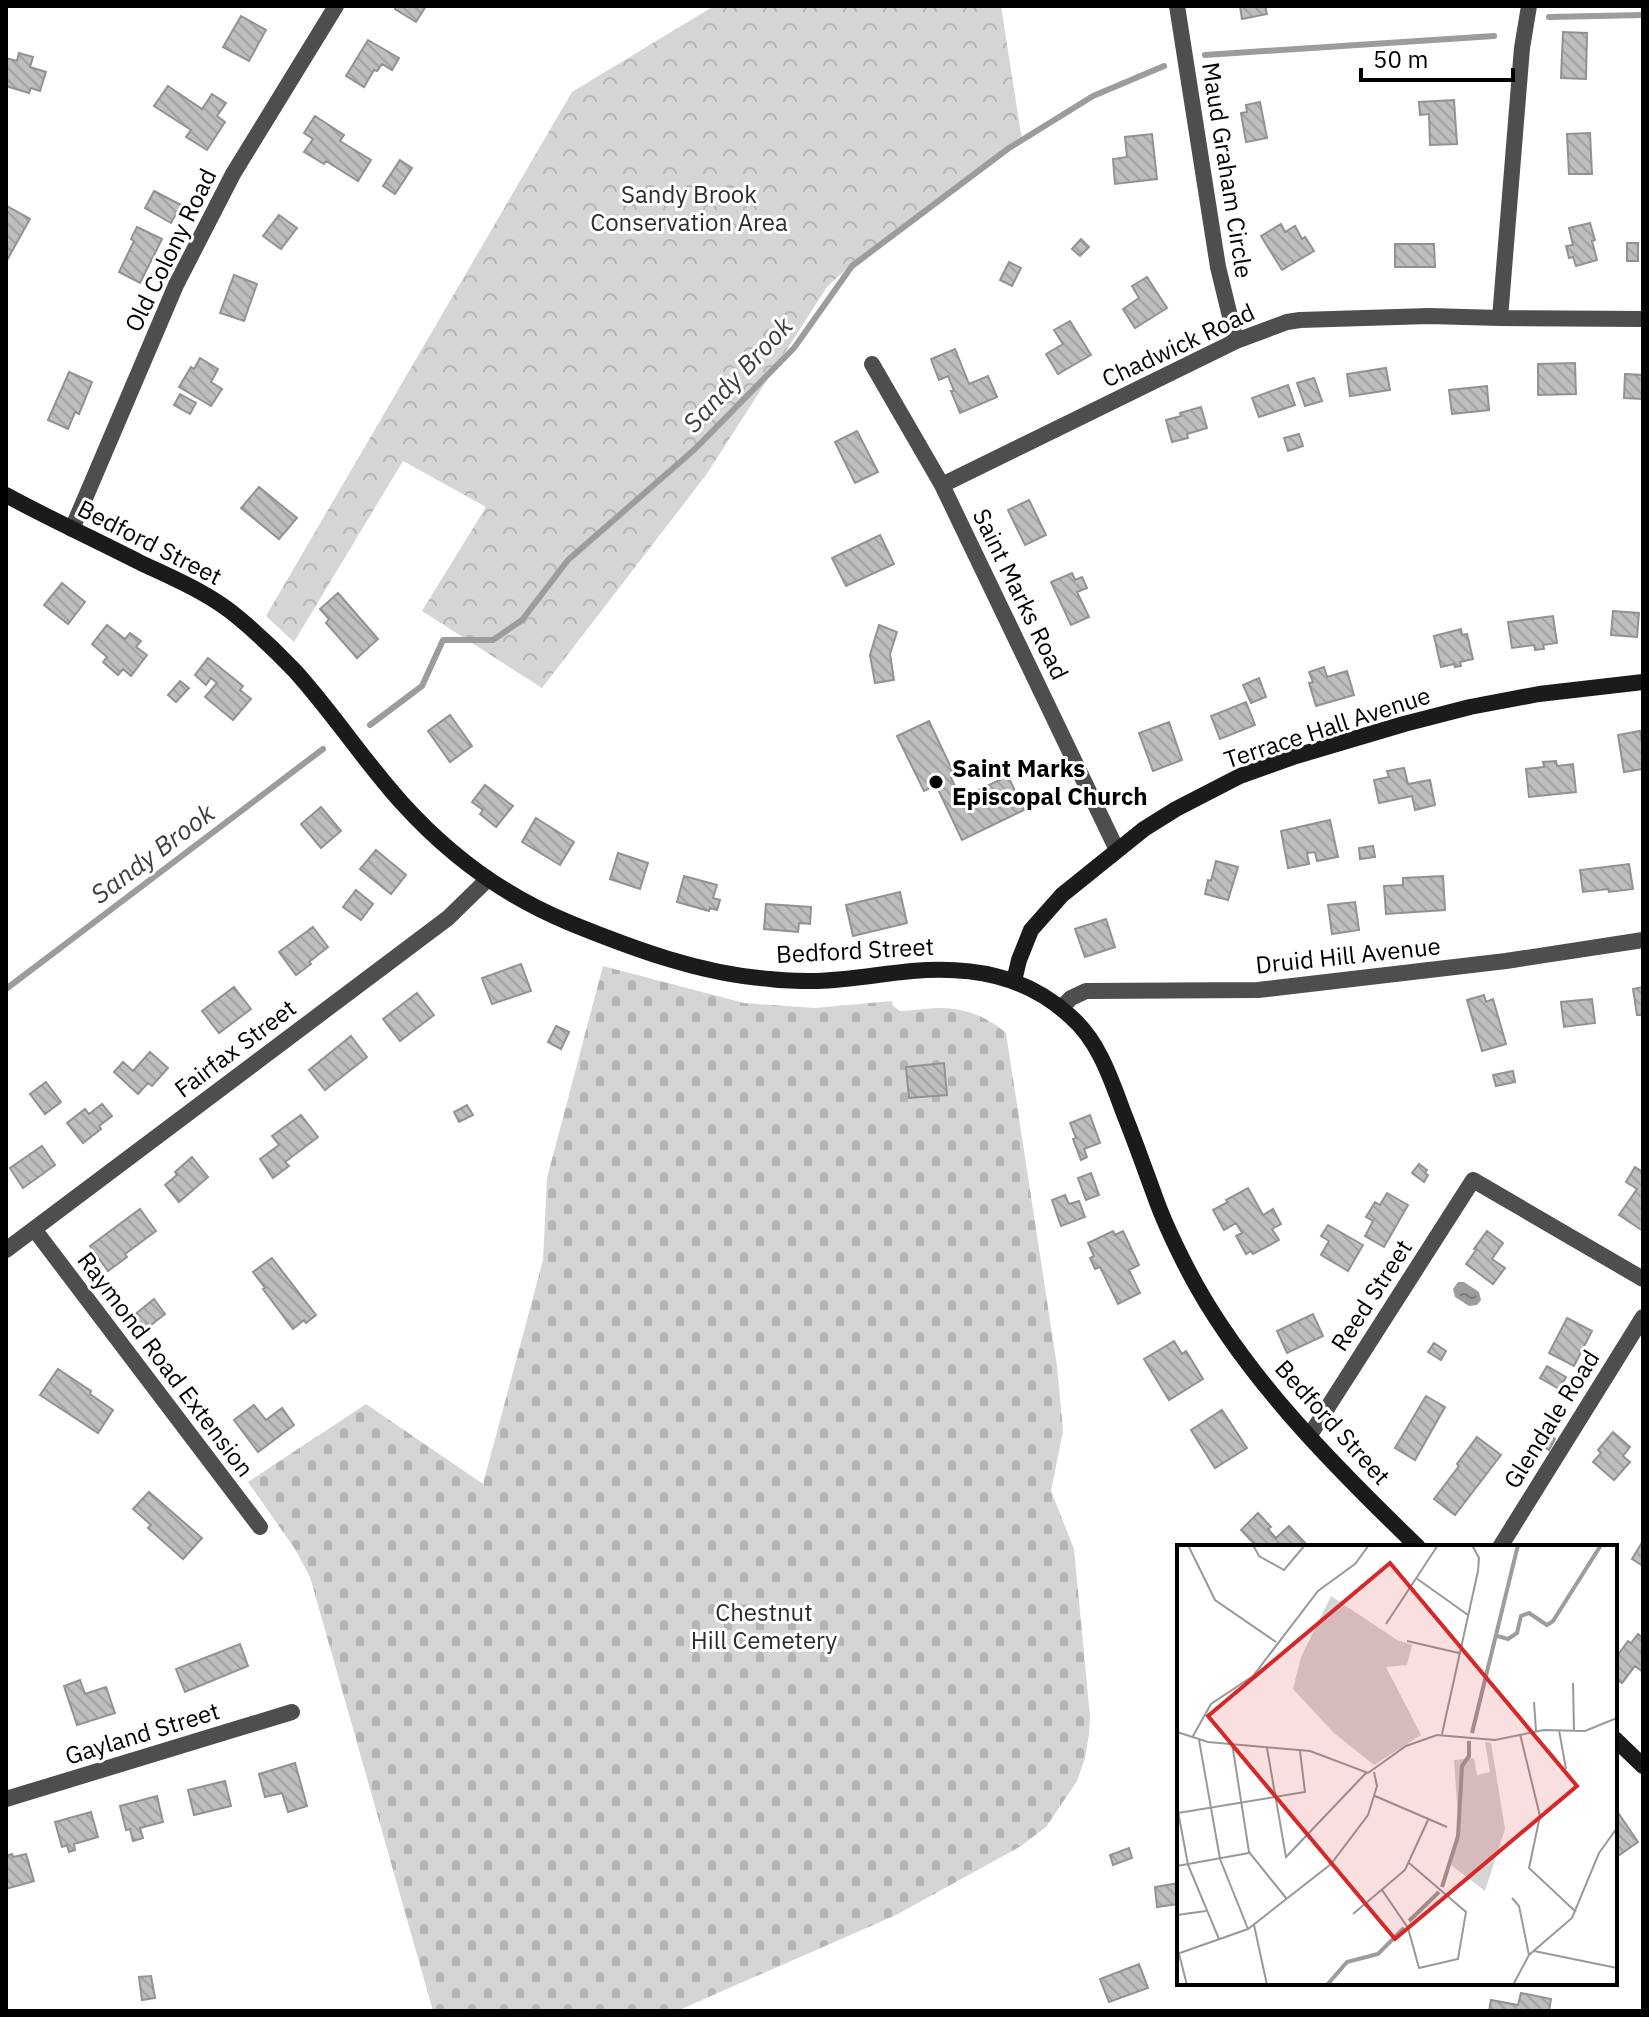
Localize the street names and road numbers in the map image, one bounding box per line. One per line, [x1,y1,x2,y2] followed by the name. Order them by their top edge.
[1195,60,1261,280] street label: Maud Graham Circle
[117,163,223,337] street label: Old Colony Road
[1096,296,1260,394] street label: Chadwick Road
[72,492,228,592] street label: Bedford Street
[966,503,1076,685] street label: Saint Marks Road
[1220,679,1434,775] street label: Terrace Hall Avenue
[1254,929,1442,981] street label: Druid Hill Avenue
[775,930,935,970] street label: Bedford Street
[168,992,302,1104] street label: Fairfax Street
[1323,1233,1419,1357] street label: Reed Street
[71,1245,261,1483] street label: Raymond Road Extension
[1496,1344,1606,1494] street label: Glendale Road
[1268,1353,1398,1491] street label: Bedford Street
[61,1694,223,1772] street label: Gayland Street

